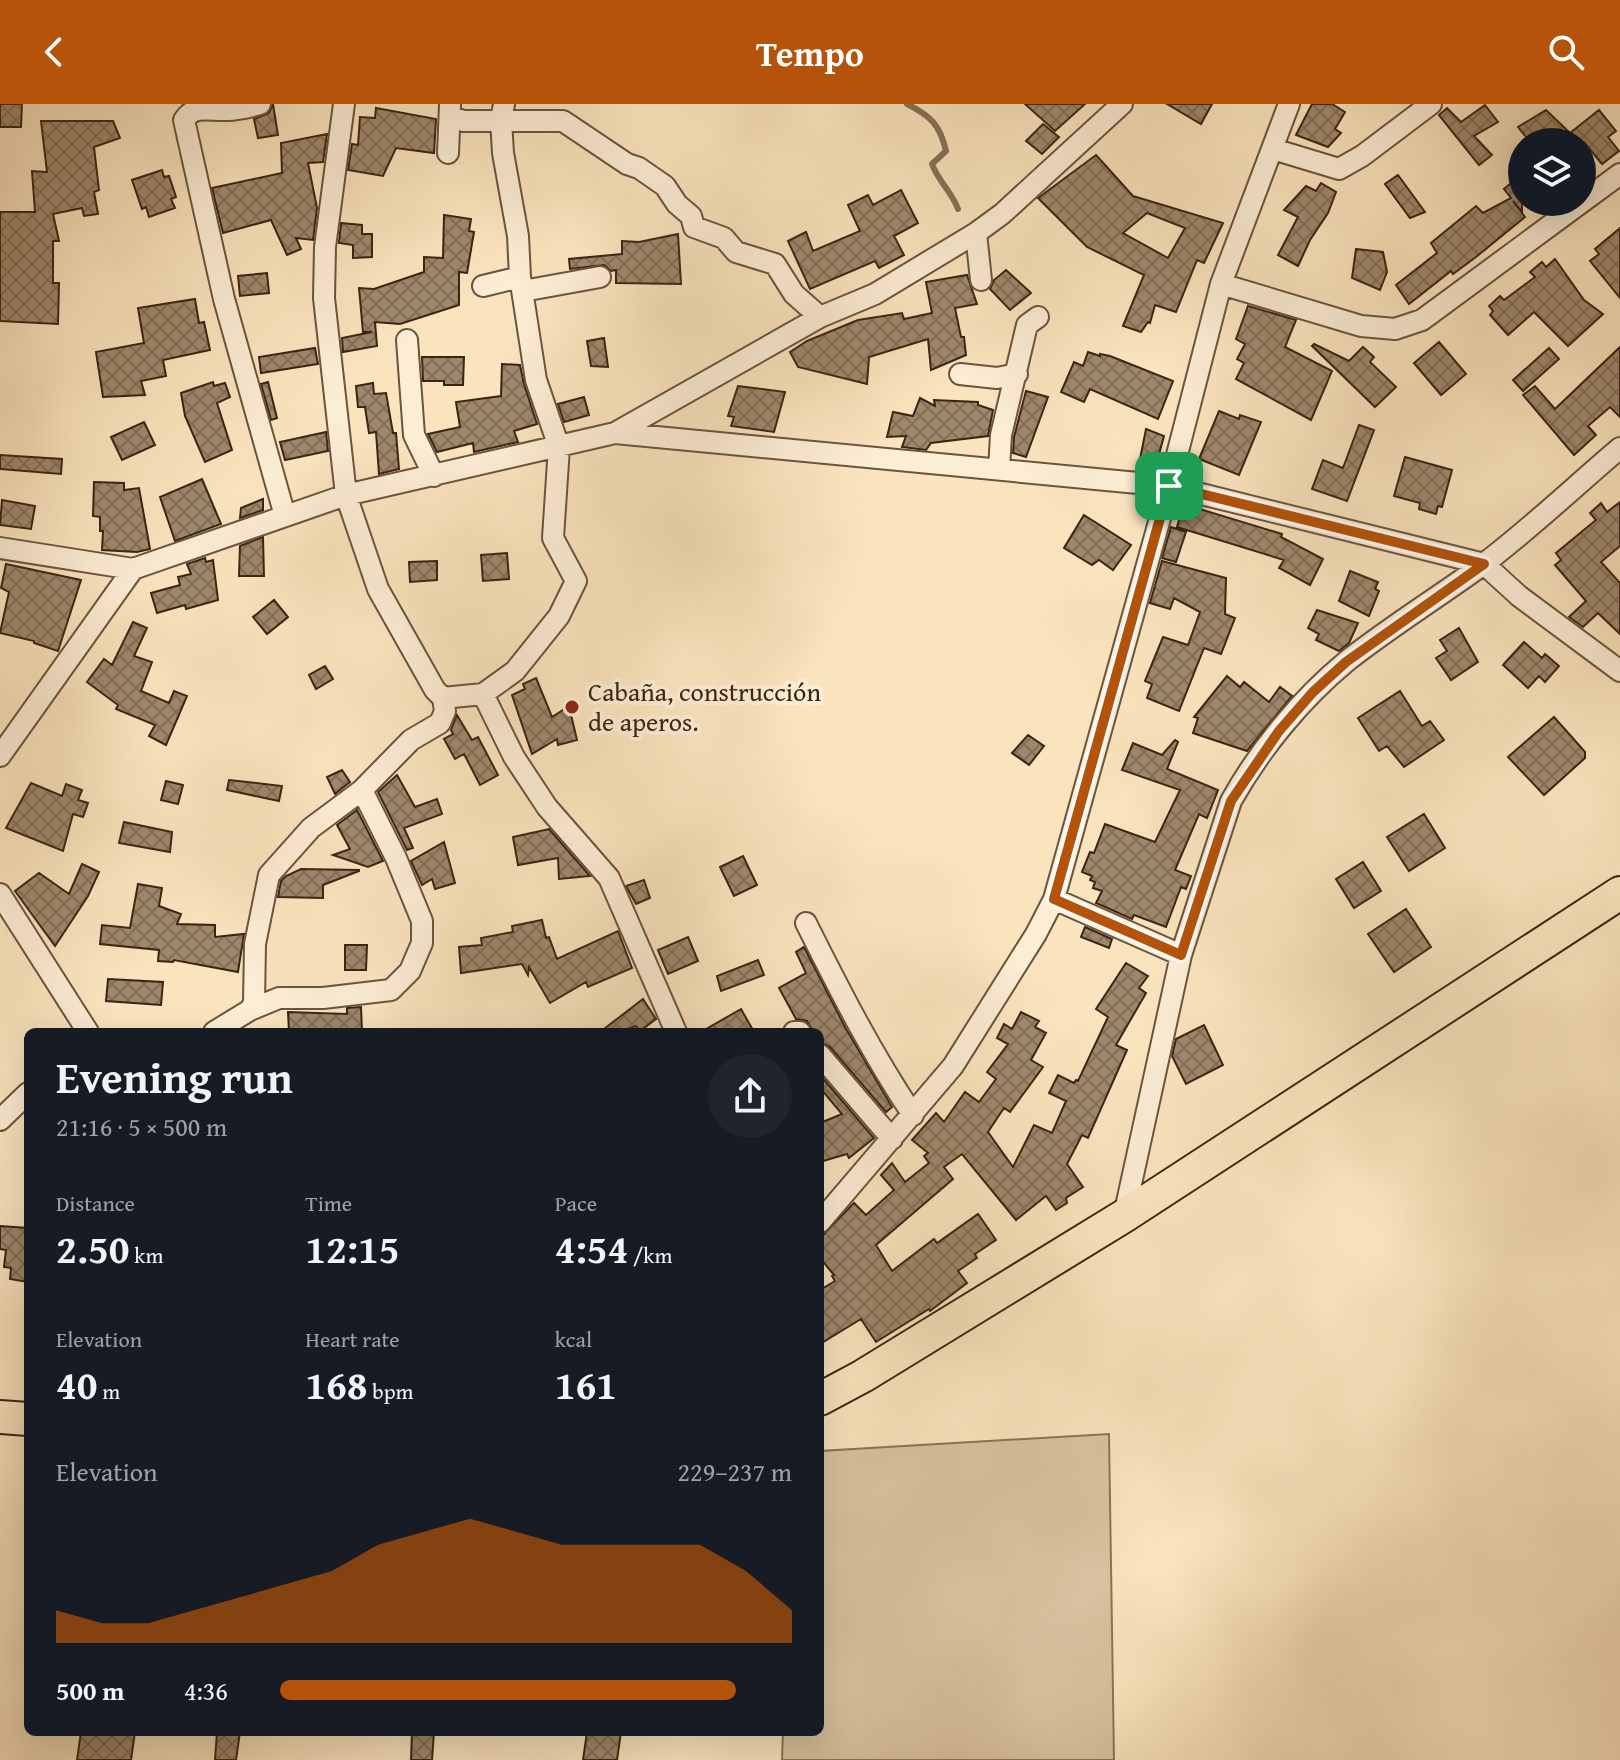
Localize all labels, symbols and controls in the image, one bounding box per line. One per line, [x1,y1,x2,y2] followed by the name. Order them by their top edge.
[756,26,864,79] text: Tempo
[32,30,76,74] icon: back
[1544,30,1588,74] icon: search
[1508,128,1596,216] map controls
[1508,128,1596,216] button: layers
[1135,452,1203,520] pin
[1147,464,1191,508] icon: arrive
[588,672,821,741] place label: Cabaña, construcción de aperos.
[563,698,581,716] marker: Cabaña, construcción de aperos.
[56,1045,293,1109] text: Evening run
[708,1054,792,1138] button: share
[56,1107,227,1146] text: 21:16 · 5 × 500 m
[56,1187,135,1219] text: Distance
[305,1187,352,1219] text: Time
[555,1187,597,1219] text: Pace
[56,1219,129,1278] text: 2.50
[305,1219,400,1278] text: 12:15
[555,1219,628,1278] text: 4:54
[129,1239,163,1271] text: km
[628,1239,673,1271] text: /km
[56,1323,142,1355] text: Elevation
[305,1323,400,1355] text: Heart rate
[555,1323,592,1355] text: kcal
[56,1355,97,1414] text: 40
[305,1355,368,1414] text: 168
[555,1355,617,1414] text: 161
[97,1375,120,1407] text: m
[368,1375,414,1407] text: bpm
[56,1452,158,1491] text: Elevation
[678,1452,792,1491] text: 229–237 m
[56,1671,124,1710] text: 500 m
[184,1671,228,1710] text: 4:36

